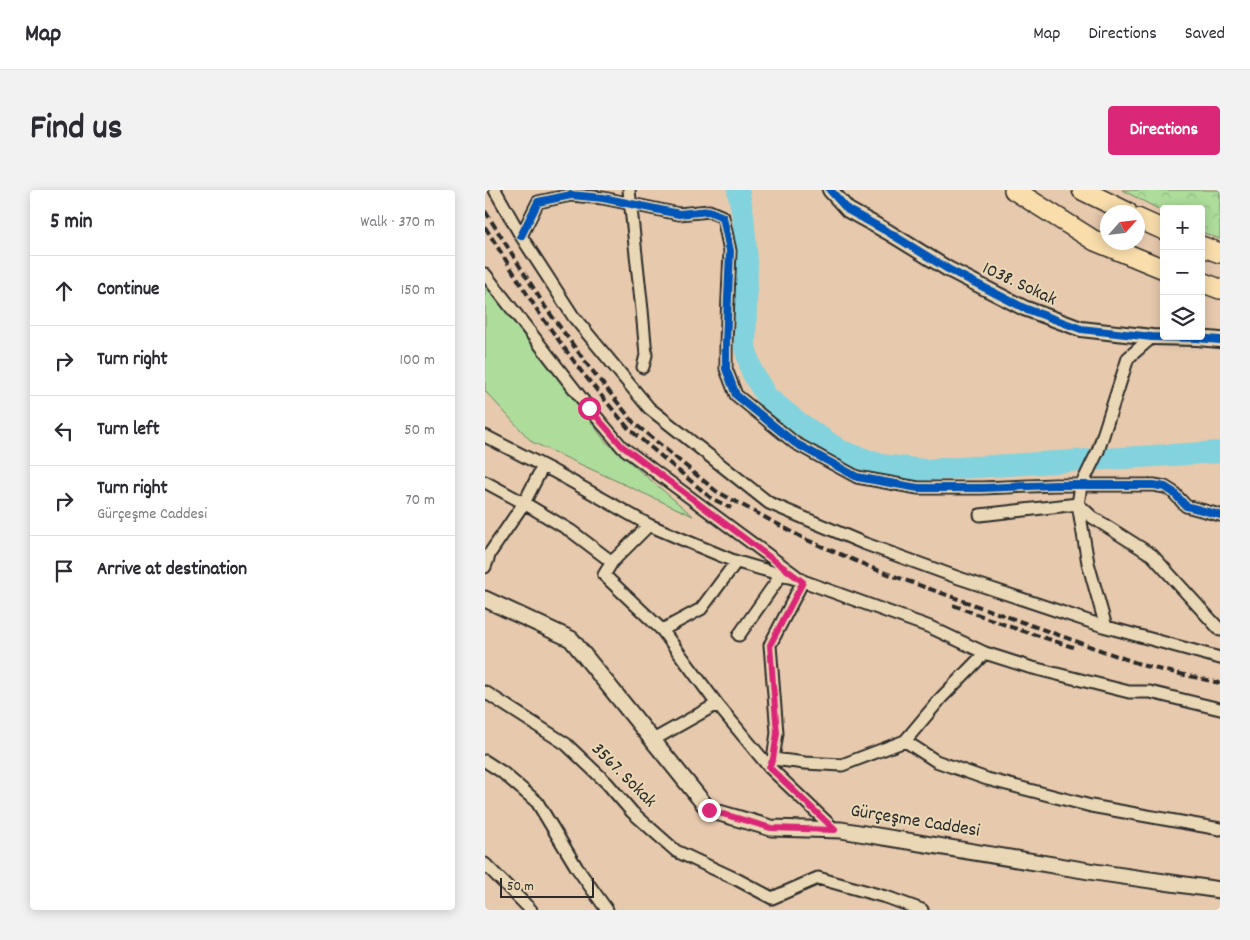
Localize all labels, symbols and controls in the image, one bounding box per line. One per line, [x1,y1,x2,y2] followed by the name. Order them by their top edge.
[25,18,61,52] text: Map
[1033,22,1060,47] text: Map
[1088,22,1157,47] text: Directions
[1185,22,1225,47] text: Saved
[30,105,122,155] text: Find us
[1108,106,1220,155] button: Directions
[1100,205,1145,250] north arrow
[1160,205,1205,340] map controls
[1160,205,1205,250] button: +
[50,208,93,238] text: 5 min
[360,211,435,234] text: Walk · 370 m
[1160,250,1205,295] button: −
[977,256,1061,314] street label: 1038. Sokak
[50,277,78,305] icon: ahead
[97,277,159,304] text: Continue
[401,279,435,302] text: 150 m
[1160,295,1205,340] button: layers
[50,347,78,375] icon: right
[97,347,168,374] text: Turn right
[399,349,435,372] text: 100 m
[578,397,601,420] route start
[50,417,78,445] icon: left
[97,417,160,444] text: Turn left
[404,419,435,442] text: 50 m
[97,476,168,503] text: Turn right
[50,487,78,515] icon: right
[405,489,435,512] text: 70 m
[97,503,207,526] text: Gürçeşme Caddesi
[50,557,78,585] icon: arrive
[97,557,247,584] text: Arrive at destination
[584,737,662,815] street label: 3567. Sokak
[848,798,982,846] street label: Gürçeşme Caddesi
[698,799,721,822] route end
[500,875,594,898] scale bar
[507,877,534,897] text: 50 m

